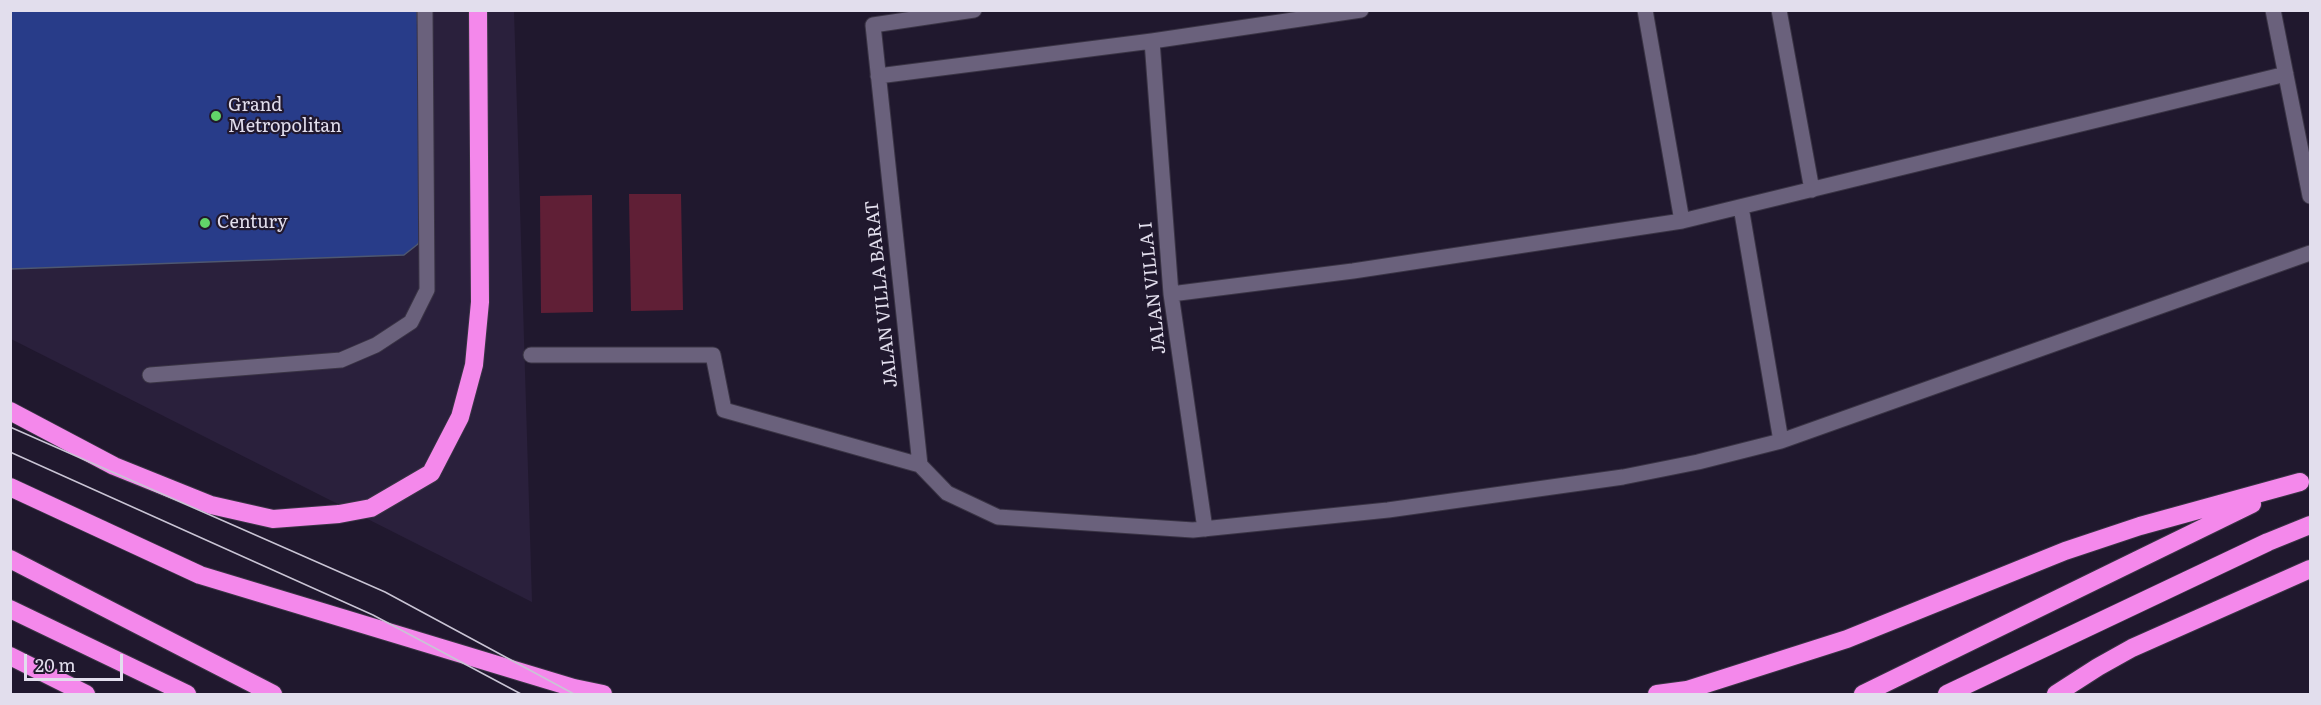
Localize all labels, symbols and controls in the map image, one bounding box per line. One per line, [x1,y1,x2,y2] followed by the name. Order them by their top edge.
[228,95,342,138] place label: Grand Metropolitan
[209,109,223,123] marker: Grand Metropolitan
[861,199,903,389] street label: JALAN VILLA BARAT
[217,212,288,234] place label: Century
[198,216,212,230] marker: Century
[1135,221,1171,355] street label: JALAN VILLA I
[27,642,126,680] scale bar
[35,651,76,678] text: 20 m

